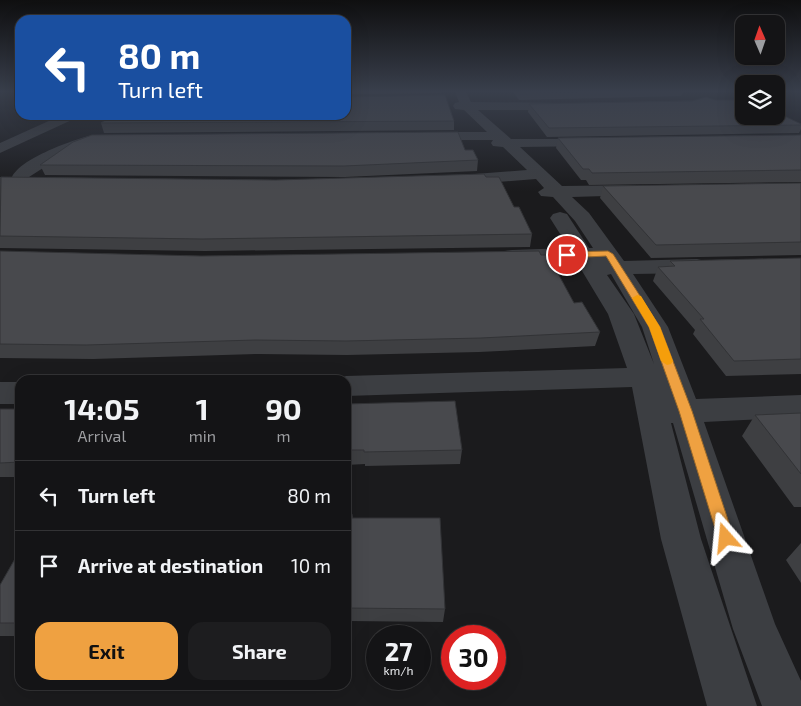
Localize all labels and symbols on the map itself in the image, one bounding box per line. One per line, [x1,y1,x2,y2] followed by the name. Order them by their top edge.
[735,15,785,65] north arrow
[546,234,588,276] pin
[699,511,751,563] position arrow
[441,625,506,690] speed limit sign: 30

